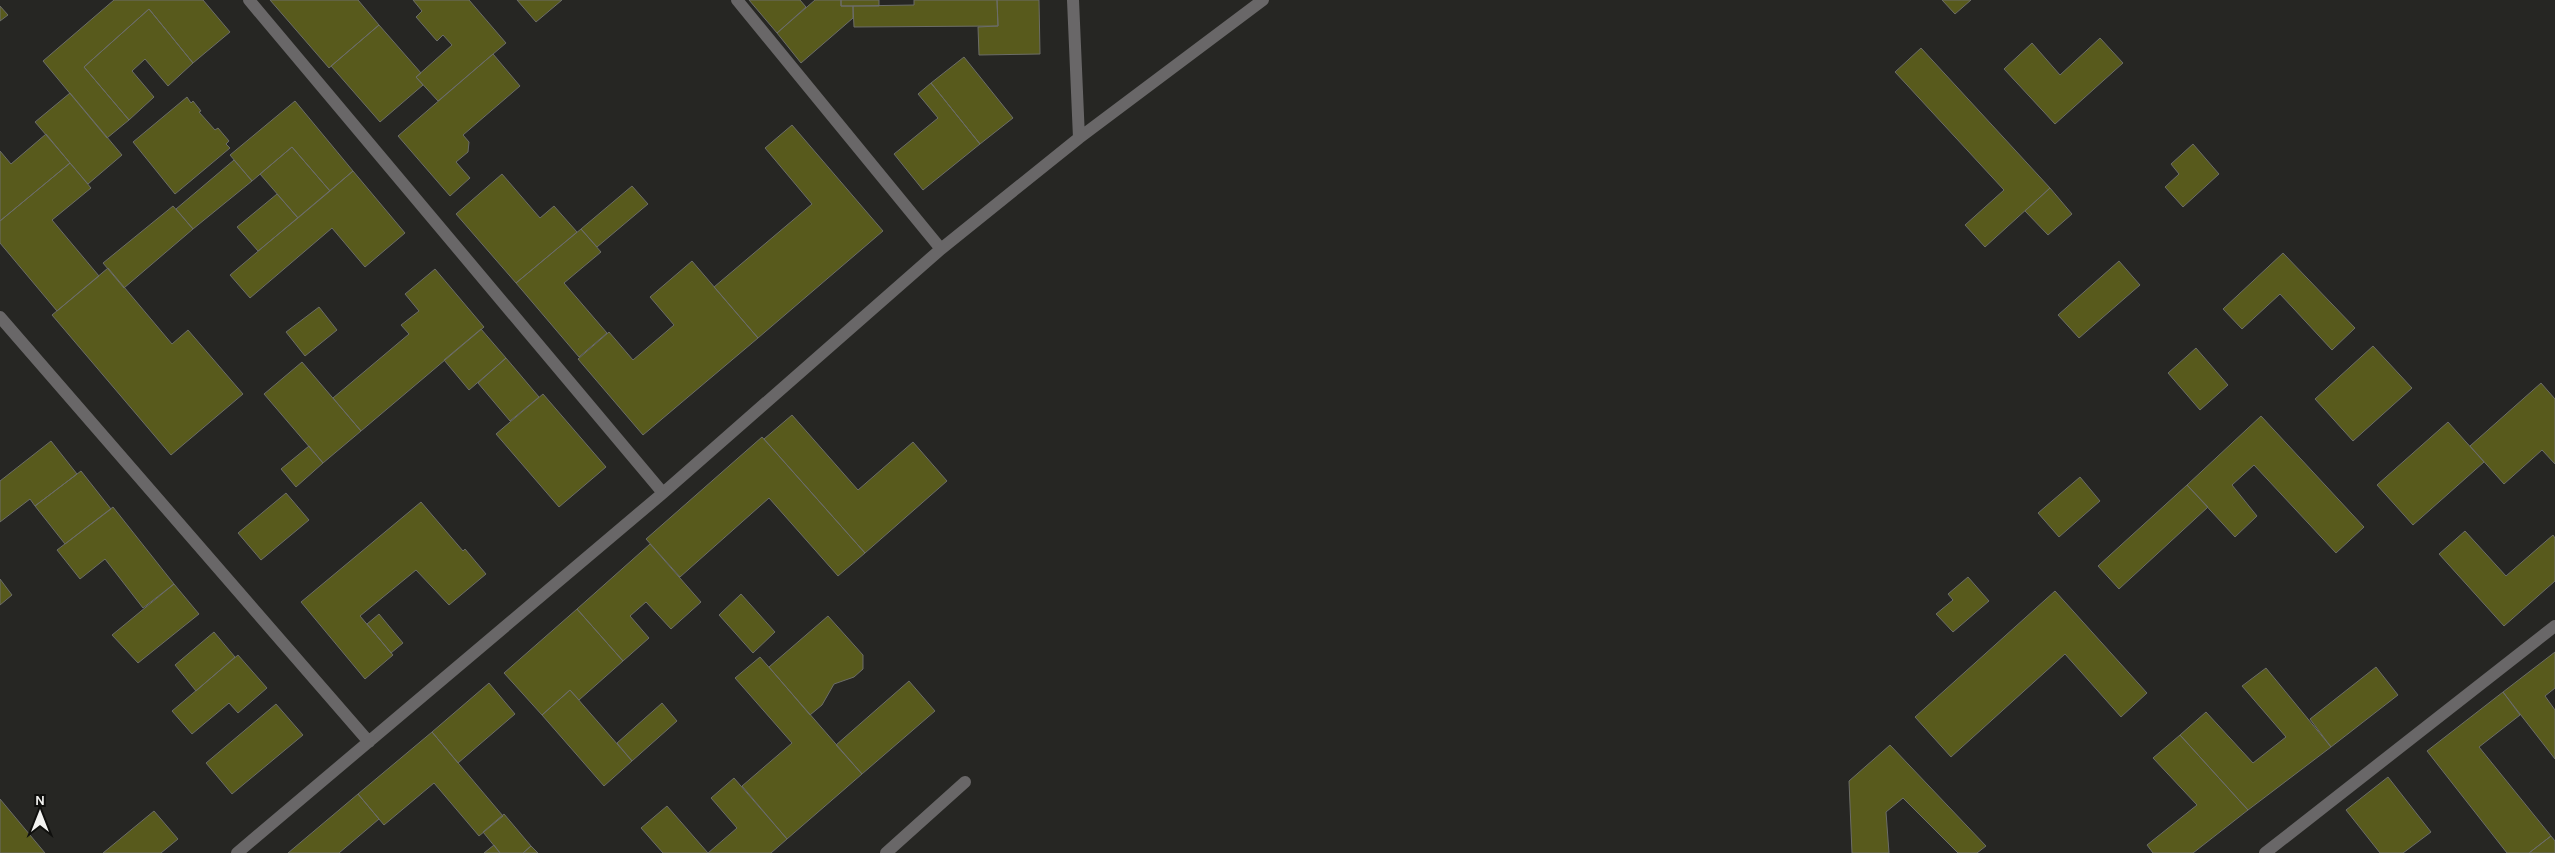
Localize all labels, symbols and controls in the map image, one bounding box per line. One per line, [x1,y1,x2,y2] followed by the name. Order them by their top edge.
[15,788,65,838] north arrow
[35,792,45,809] text: N

